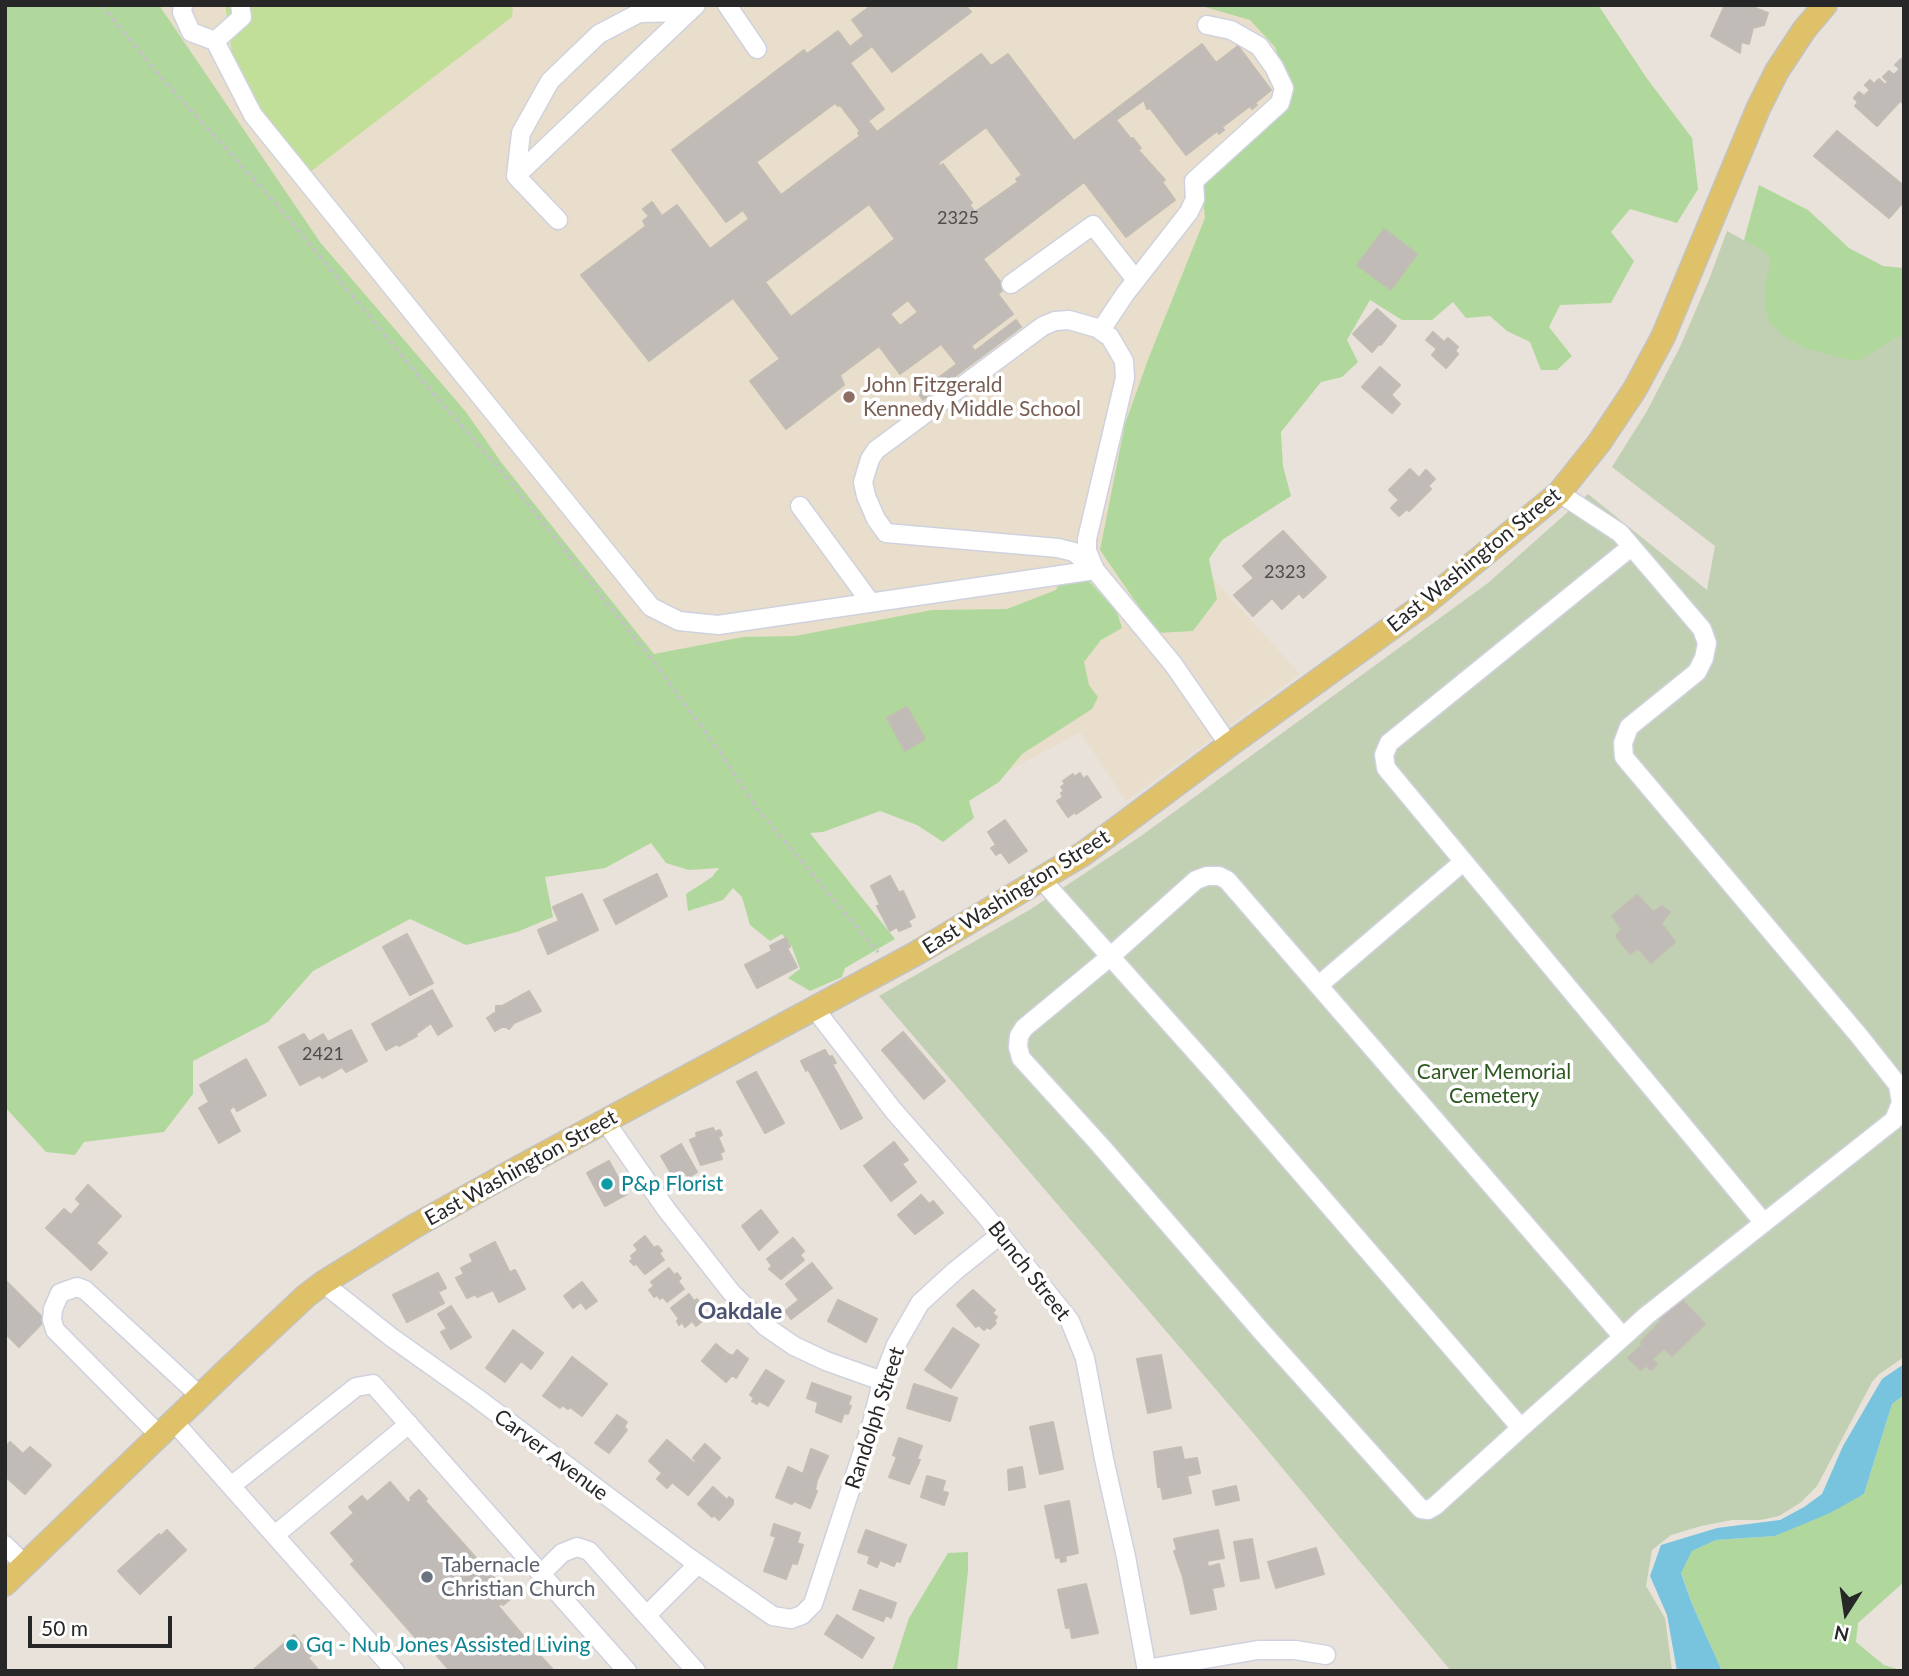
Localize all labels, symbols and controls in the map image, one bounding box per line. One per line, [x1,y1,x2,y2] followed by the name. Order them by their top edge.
[937,207,979,229] house number: 2325
[863,372,1081,422] place label: John Fitzgerald Kennedy Middle School
[841,389,857,405] marker: John Fitzgerald Kennedy Middle School
[1382,482,1566,638] street label: East Washington Street
[1264,561,1306,583] house number: 2323
[918,824,1114,960] street label: East Washington Street
[302,1043,344,1065] house number: 2421
[1417,1059,1571,1109] park label: Carver Memorial Cemetery
[421,1105,621,1231] street label: East Washington Street
[621,1171,723,1197] place label: P&p Florist
[599,1176,615,1192] marker: P&p Florist
[982,1216,1076,1326] street label: Bunch Street
[698,1298,782,1326] district label: Oakdale
[840,1344,910,1492] street label: Randolph Street
[489,1404,613,1506] street label: Carver Avenue
[441,1552,595,1602] place label: Tabernacle Christian Church
[419,1569,435,1585] marker: Tabernacle Christian Church
[1811,1578,1881,1648] north arrow
[32,1602,175,1646] scale bar
[41,1615,88,1640] text: 50 m
[1832,1621,1851,1647] text: N
[306,1632,590,1658] place label: Gq - Nub Jones Assisted Living
[284,1637,300,1653] marker: Gq - Nub Jones Assisted Living

